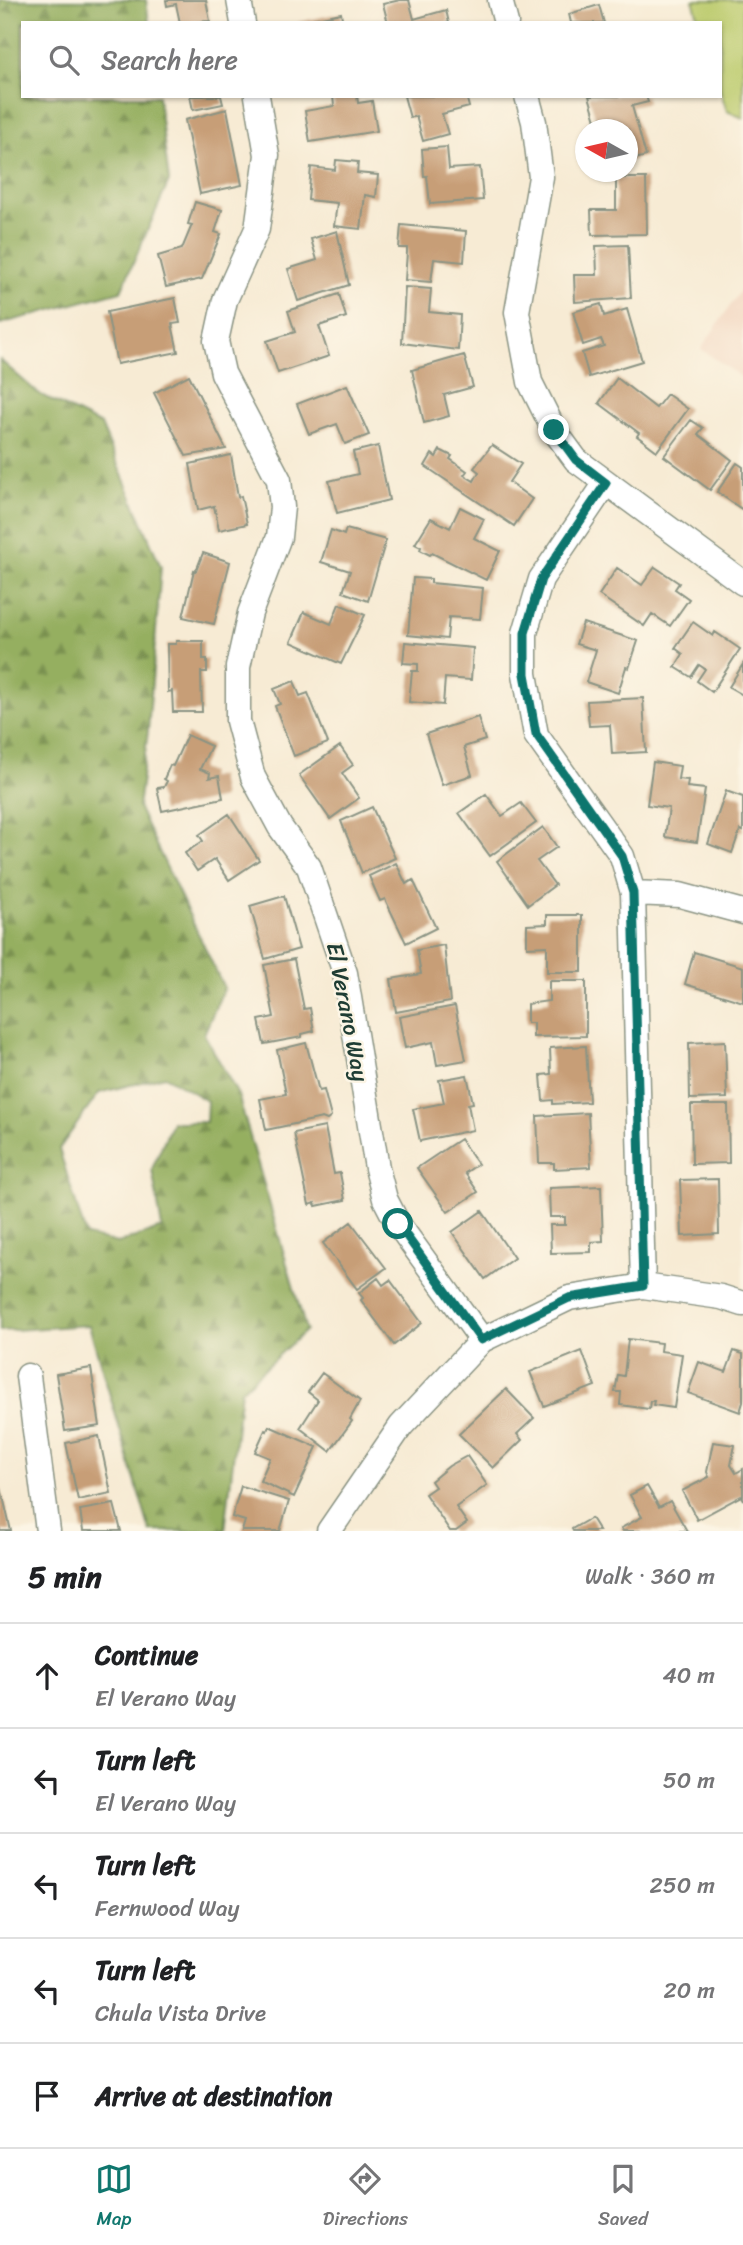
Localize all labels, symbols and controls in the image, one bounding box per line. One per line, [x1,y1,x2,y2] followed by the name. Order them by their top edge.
[21,21,722,98] search box
[101,37,238,83] text: Search here
[45,41,83,79] icon: search
[575,119,638,182] north arrow
[538,414,569,445] route end
[314,939,381,1085] street label: El Verano Way
[382,1208,413,1239] route start
[28,1550,102,1604] text: 5 min
[585,1556,715,1597] text: Walk · 360 m
[95,1632,198,1678] text: Continue
[662,1655,715,1696] text: 40 m
[28,1657,66,1695] icon: ahead
[95,1678,236,1719] text: El Verano Way
[95,1737,195,1783] text: Turn left
[663,1760,715,1801] text: 50 m
[28,1762,66,1800] icon: left
[95,1783,236,1824] text: El Verano Way
[95,1842,195,1888] text: Turn left
[649,1865,715,1906] text: 250 m
[28,1867,66,1905] icon: left
[95,1888,239,1929] text: Fernwood Way
[95,1947,195,1993] text: Turn left
[664,1970,715,2011] text: 20 m
[28,1972,66,2010] icon: left
[95,1993,266,2034] text: Chula Vista Drive
[95,2073,332,2119] text: Arrive at destination
[28,2077,66,2115] icon: arrive
[95,2160,133,2235] tab: Map
[323,2160,408,2235] tab: Directions
[598,2160,648,2235] tab: Saved

